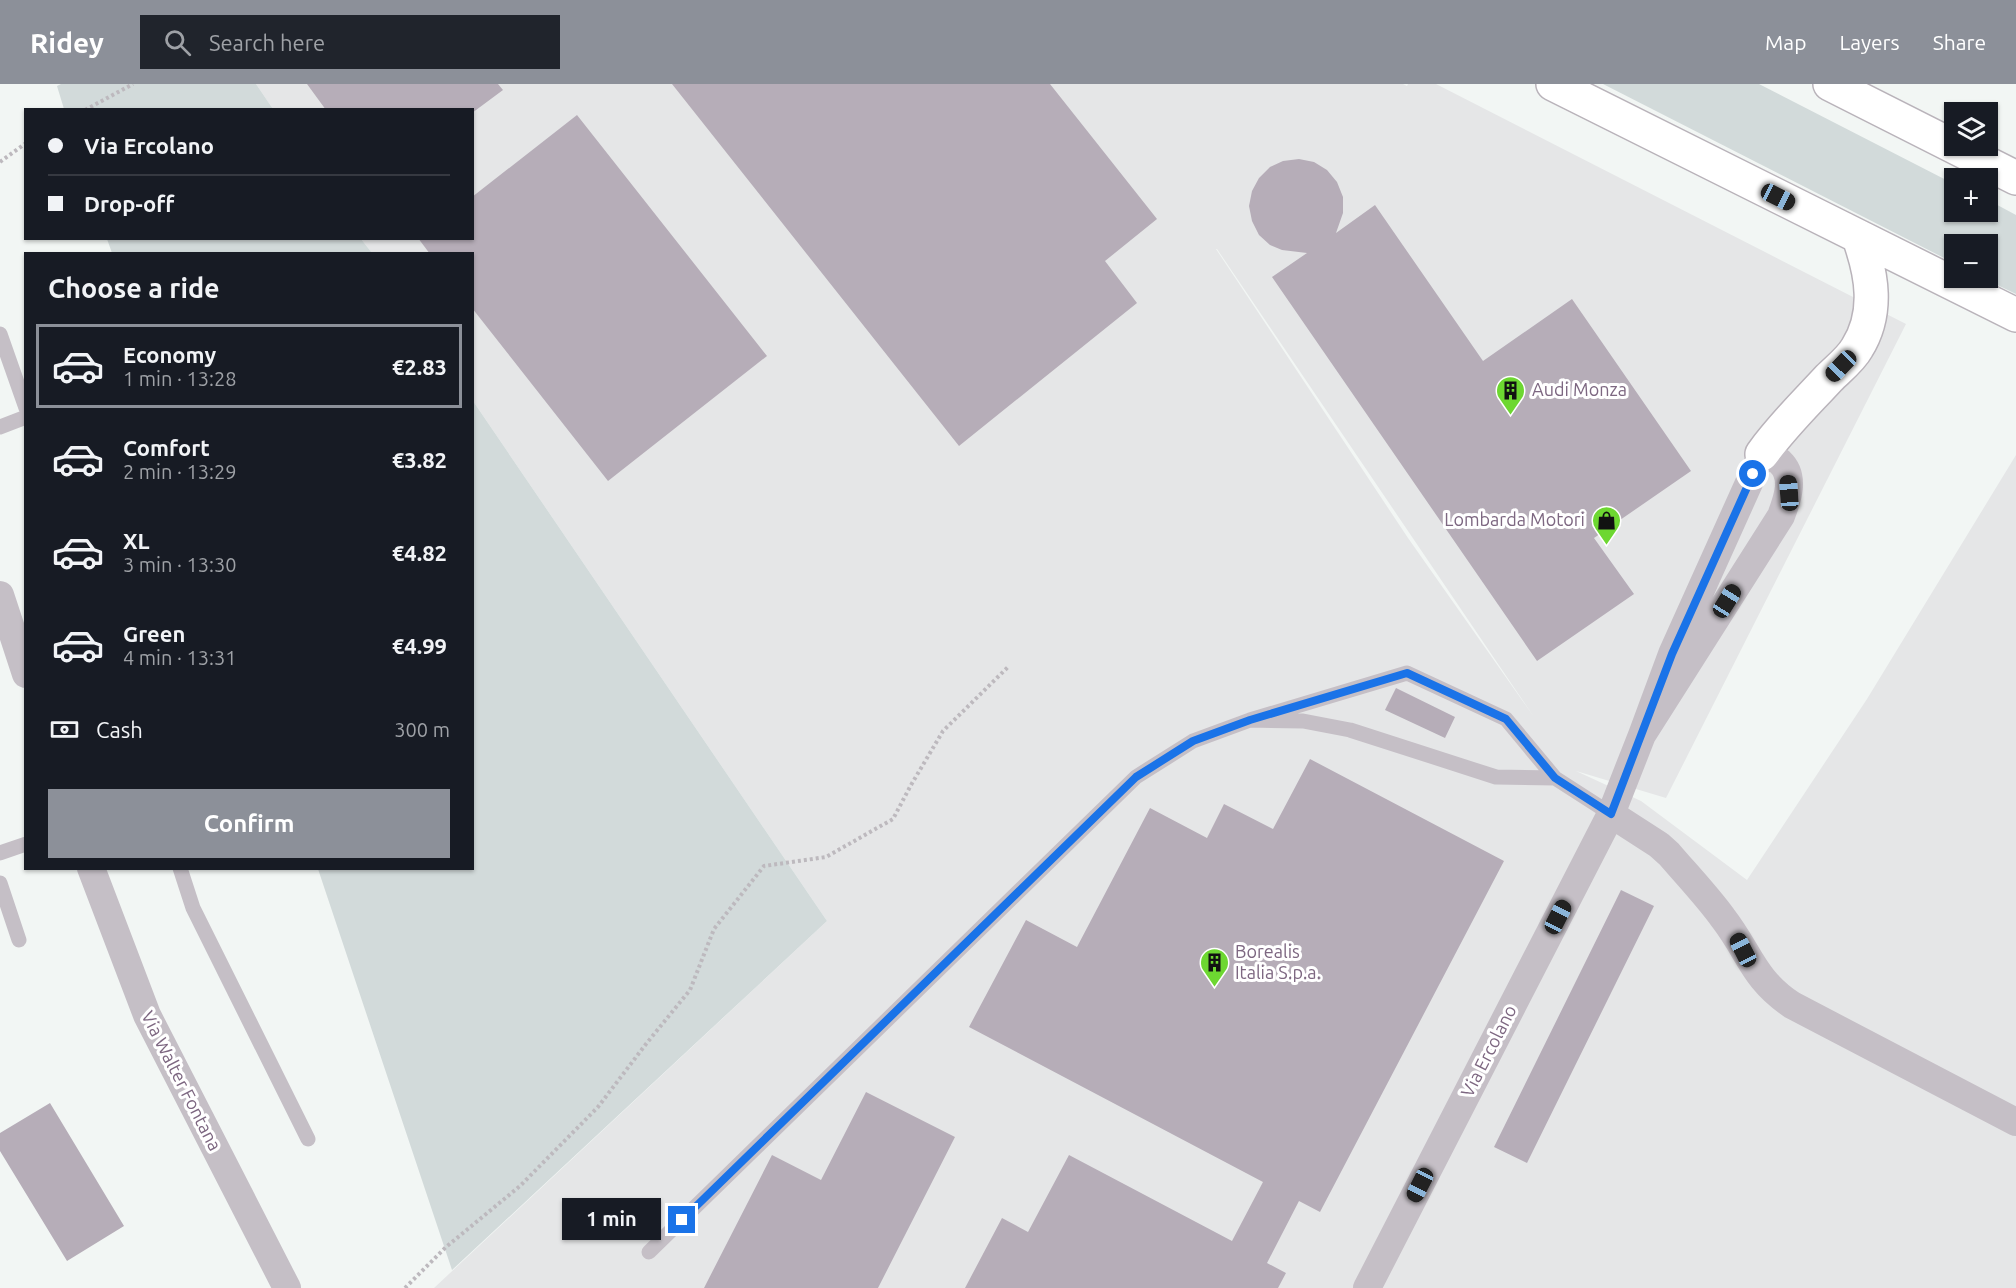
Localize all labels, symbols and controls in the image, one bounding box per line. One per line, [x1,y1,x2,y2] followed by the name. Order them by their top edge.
[140,15,560,69] search box
[161,26,194,59] icon: search
[30,27,104,58] text: Ridey
[209,30,325,55] text: Search here
[1765,30,1806,54] text: Map
[1839,30,1900,54] text: Layers
[1933,30,1986,54] text: Share
[1944,102,1998,288] map controls
[1944,102,1998,156] button: layers
[84,133,214,158] text: Via Ercolano
[1944,168,1998,222] button: +
[1758,181,1798,213] car
[84,191,174,216] text: Drop-off
[1944,234,1998,288] button: −
[48,273,220,303] text: Choose a ride
[51,339,105,393] icon: car
[123,342,216,367] text: Economy
[1822,347,1860,385] car
[392,354,447,379] text: €2.83
[123,367,237,390] text: 1 min · 13:28
[1495,374,1527,416] building icon: Audi Monza
[1532,379,1627,399] place label: Audi Monza
[51,432,105,486] icon: car
[123,435,210,460] text: Comfort
[392,447,447,472] text: €3.82
[123,460,237,483] text: 2 min · 13:29
[1739,460,1766,487] route start
[1779,474,1799,512] car
[1590,504,1622,546] shop icon: Lombarda Motori
[1444,509,1585,529] place label: Lombarda Motori
[51,525,105,579] icon: car
[123,528,150,553] text: XL
[392,540,447,565] text: €4.82
[123,553,237,576] text: 3 min · 13:30
[1710,581,1744,621] car
[51,618,105,672] icon: car
[123,621,185,646] text: Green
[392,633,447,658] text: €4.99
[123,646,237,669] text: 4 min · 13:31
[48,713,81,746] icon: cash
[96,717,143,742] text: Cash
[394,718,450,741] text: 300 m
[48,789,450,858] button: Confirm
[1542,897,1574,937] car
[1727,930,1759,970] car
[1235,941,1321,982] place label: Borealis Italia S.p.a.
[1198,946,1230,988] building icon: Borealis Italia S.p.a.
[1456,1001,1520,1100] street label: Via Ercolano
[138,1007,226,1154] street label: Via Walter Fontana
[1404,1165,1436,1205] car
[562,1199,661,1241] callout: 1 min
[668,1206,695,1233] route end
[586,1207,637,1230] text: 1 min

